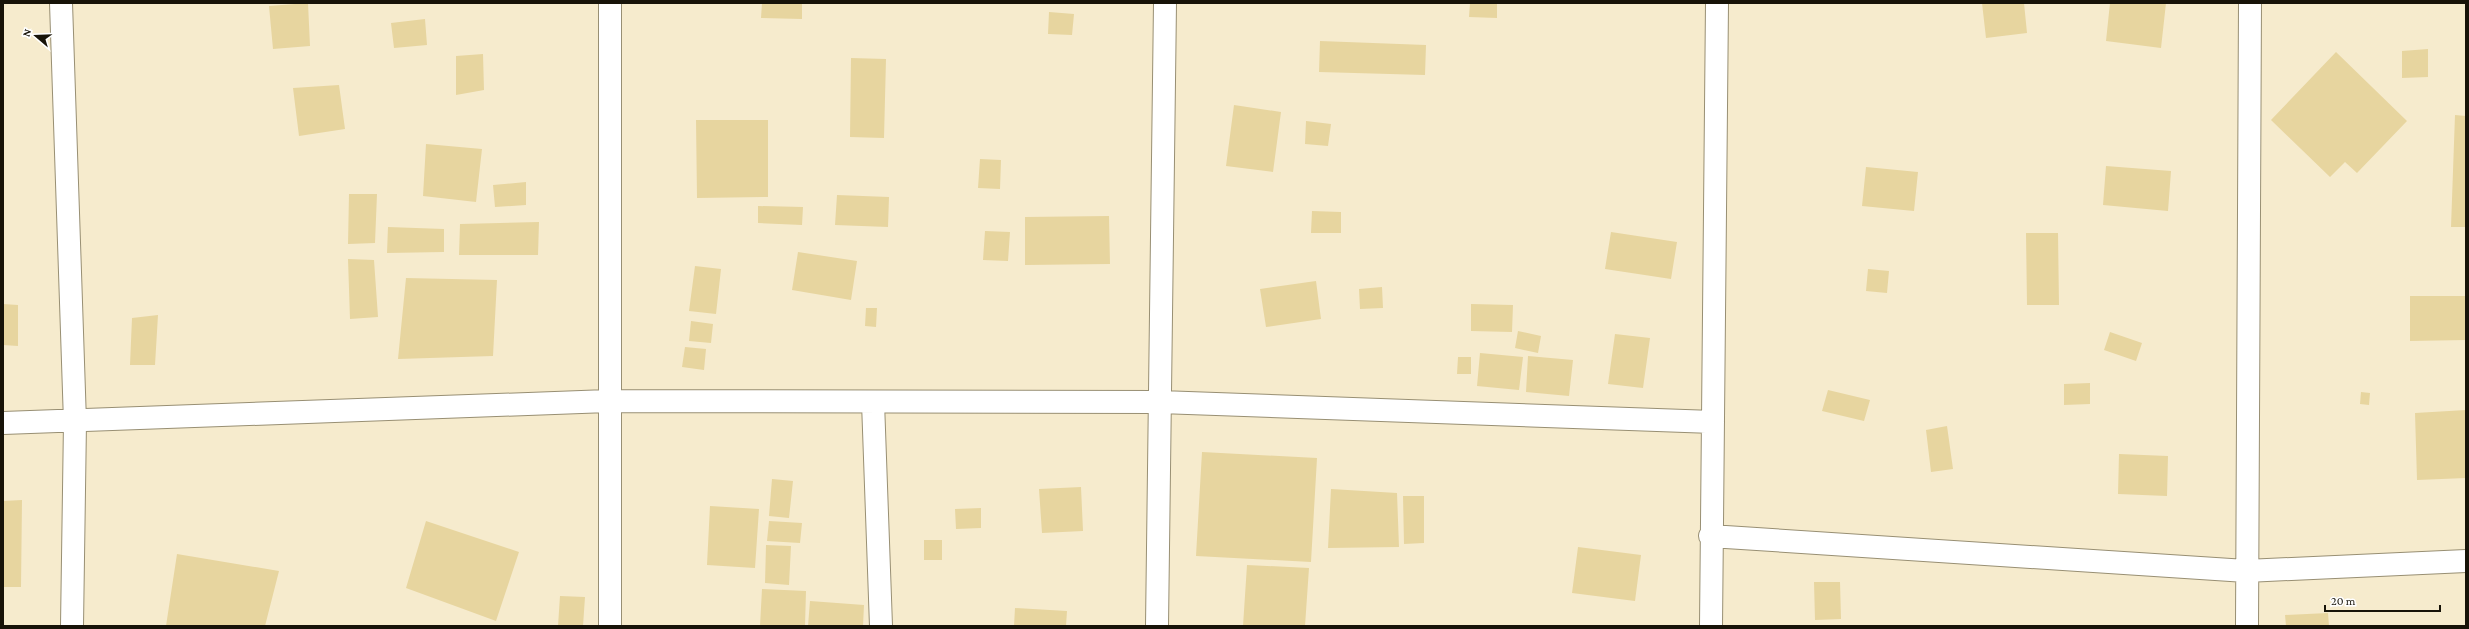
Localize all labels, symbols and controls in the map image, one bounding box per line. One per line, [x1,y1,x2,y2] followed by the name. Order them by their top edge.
[16,16,56,56] north arrow
[20,27,34,38] text: N
[2325,587,2440,613] scale bar
[2331,594,2356,608] text: 20 m

